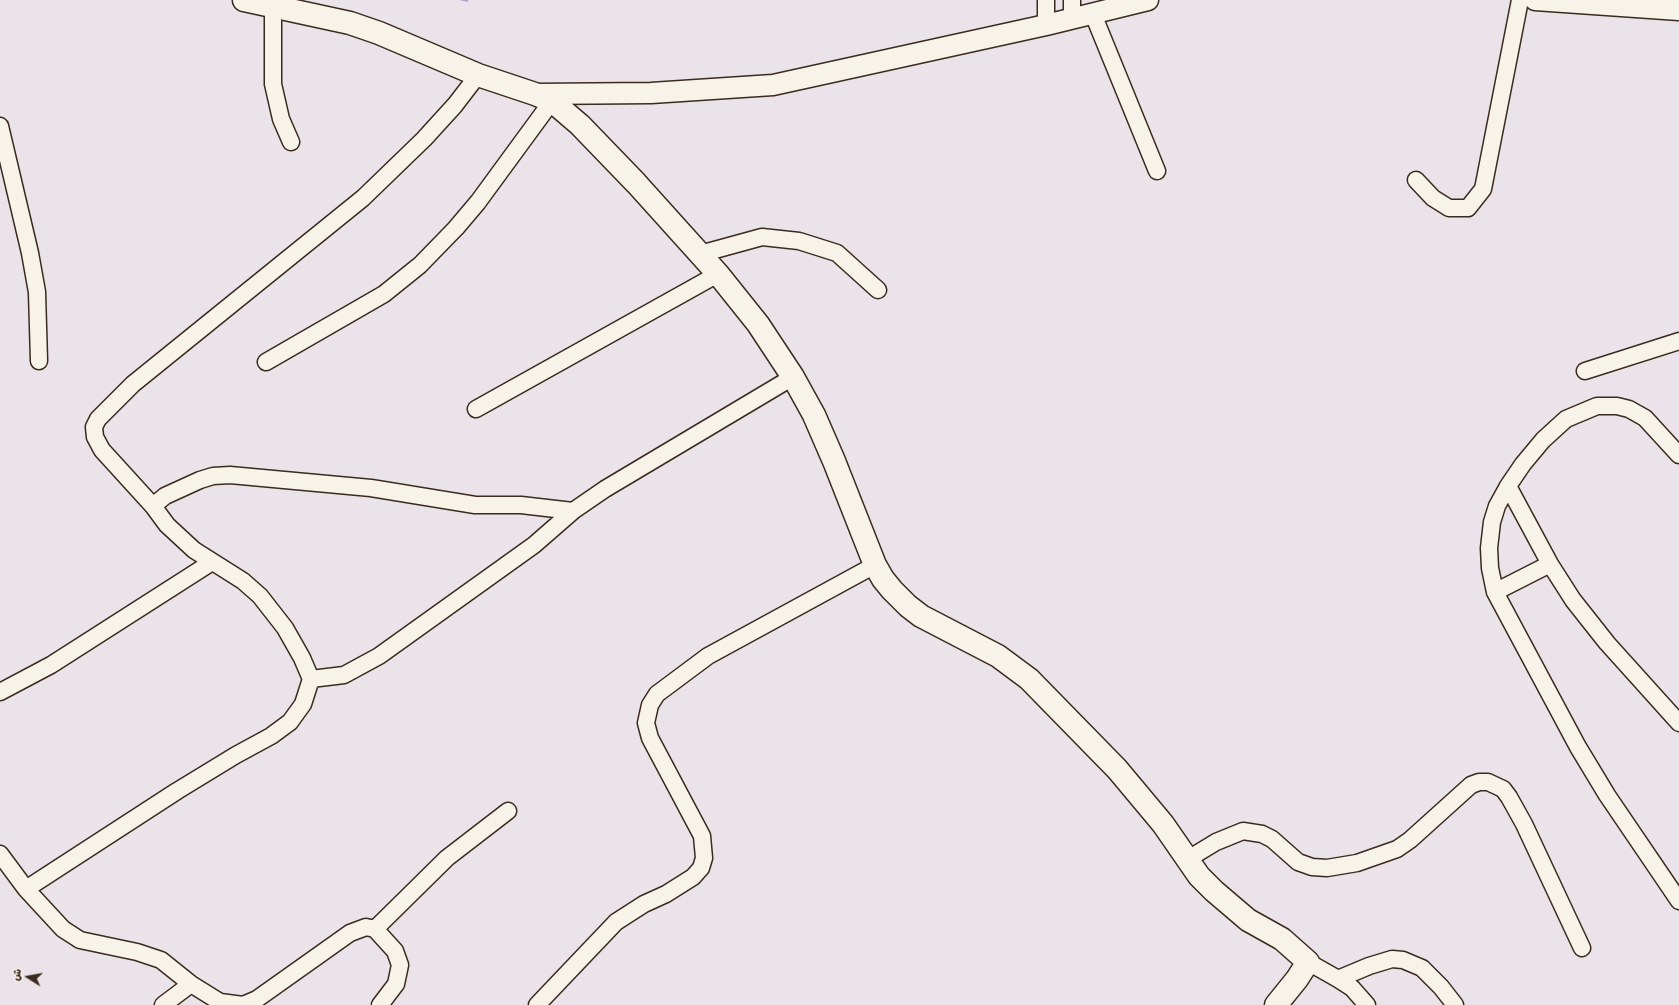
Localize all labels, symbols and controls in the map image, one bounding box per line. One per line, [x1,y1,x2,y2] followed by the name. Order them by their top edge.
[8,957,48,997] north arrow
[6,967,25,982] text: ش

